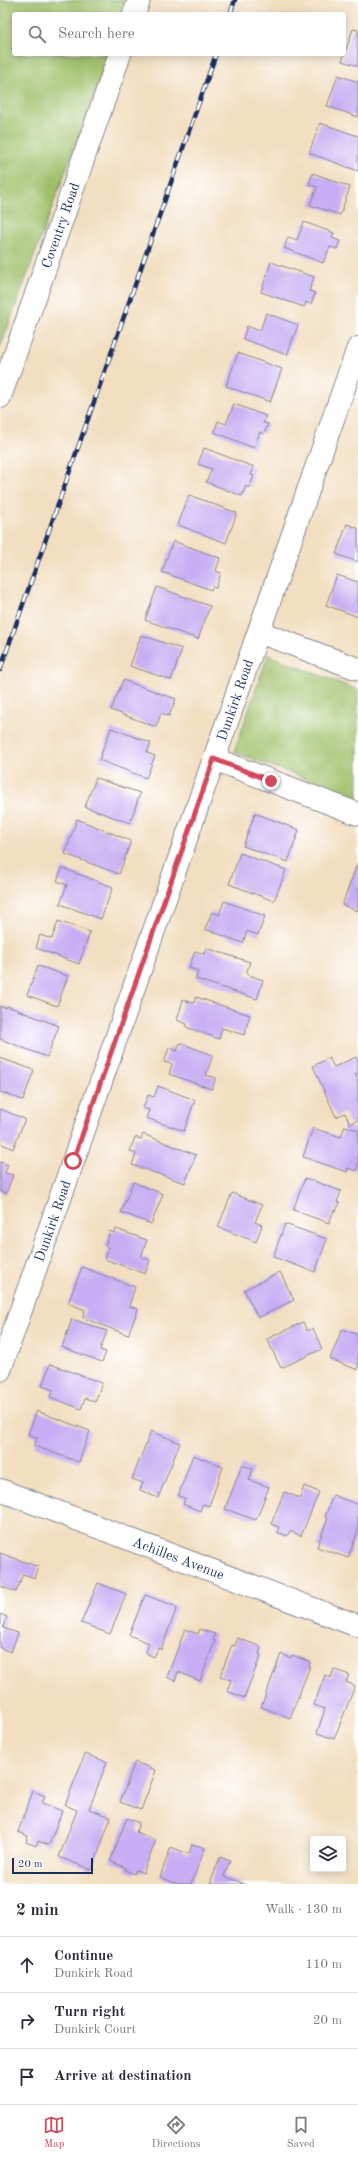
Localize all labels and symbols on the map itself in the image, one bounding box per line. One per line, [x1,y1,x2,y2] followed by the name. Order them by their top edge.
[40,181,82,270] street label: Coventry Road
[215,658,256,743] street label: Dunkirk Road
[262,772,280,790] route end
[64,1152,82,1170] route start
[32,1179,74,1264] street label: Dunkirk Road
[130,1535,226,1582] street label: Achilles Avenue
[12,1856,93,1875] scale bar

